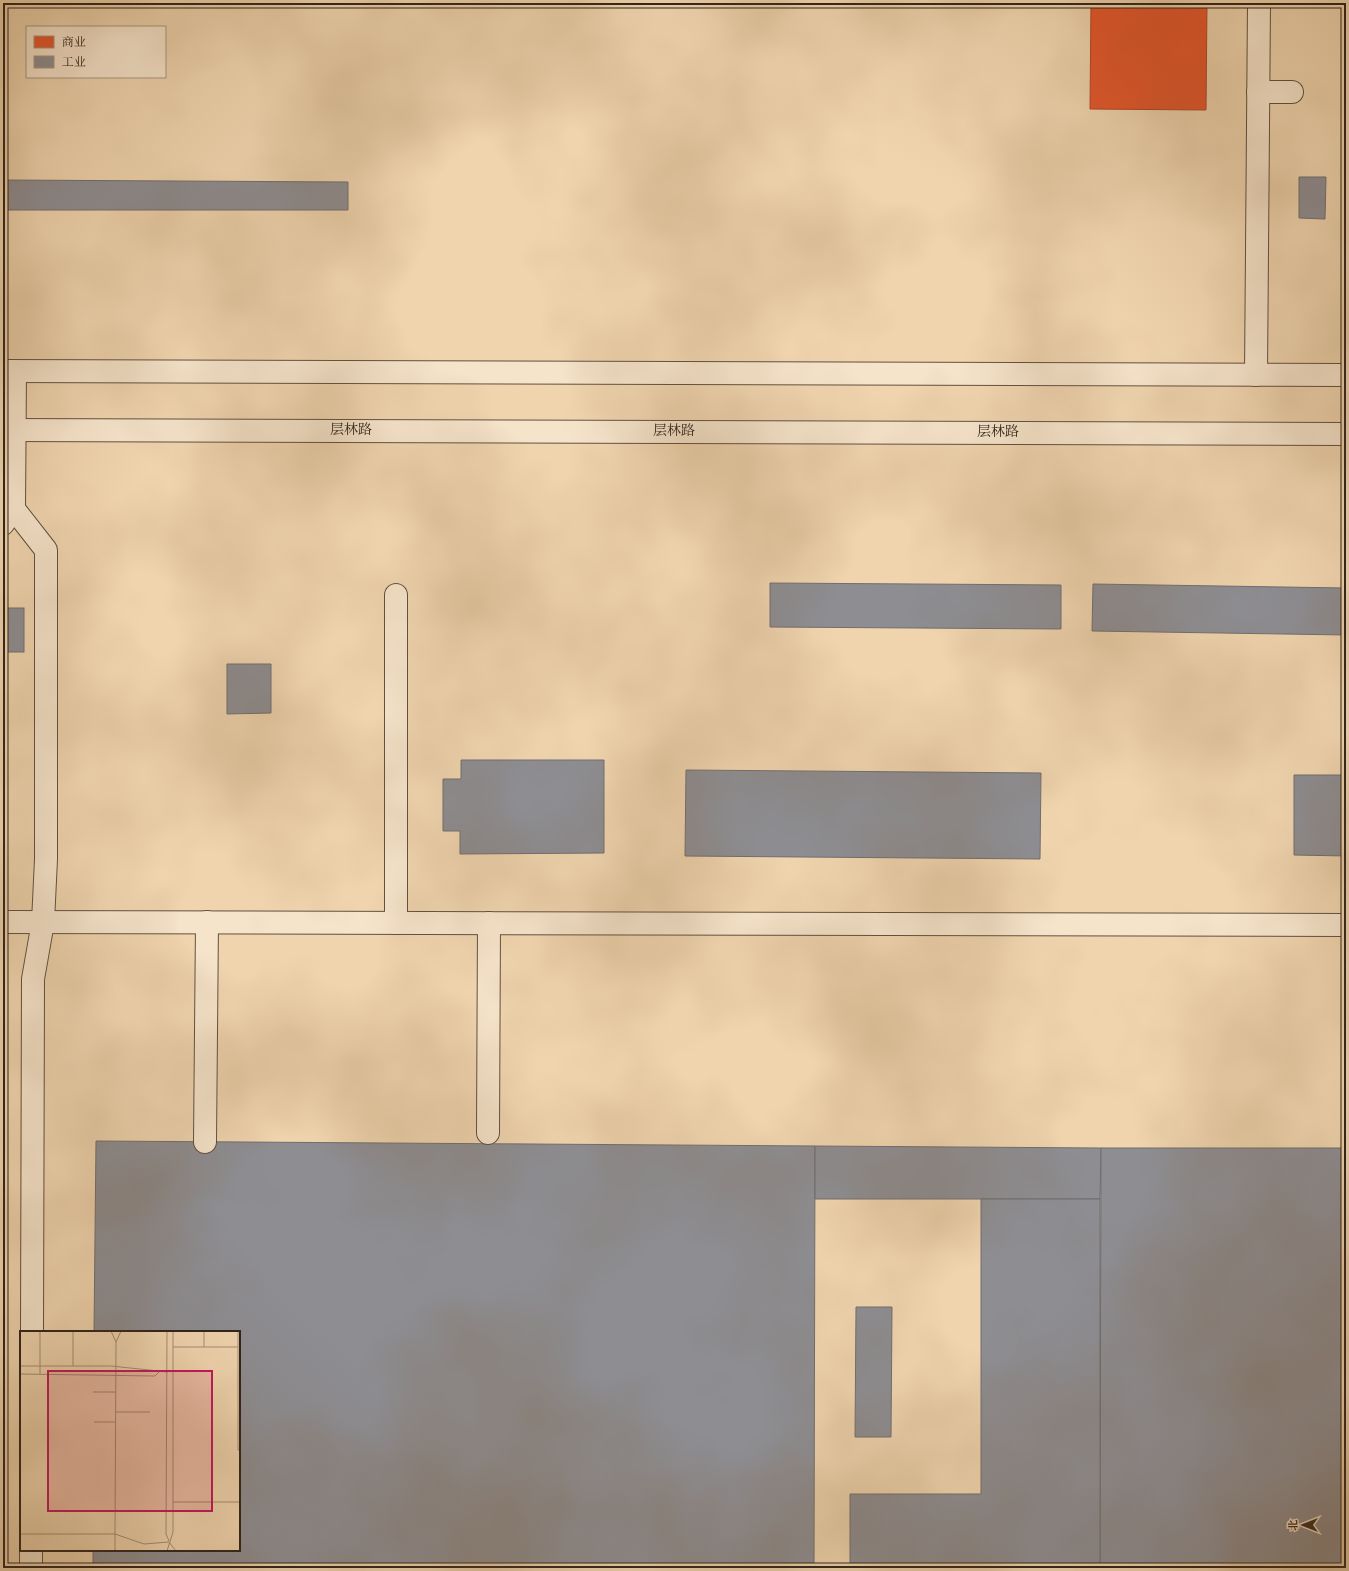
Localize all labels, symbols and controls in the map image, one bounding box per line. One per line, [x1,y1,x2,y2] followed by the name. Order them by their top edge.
[26,26,166,78] legend
[62,34,86,52] text: 商业
[62,54,86,72] text: 工业
[330,421,372,441] street label: 层林路
[653,422,695,442] street label: 层林路
[977,423,1019,443] street label: 层林路
[20,1331,240,1551] inset map
[1283,1505,1323,1545] north arrow
[1286,1520,1302,1531] text: 北

